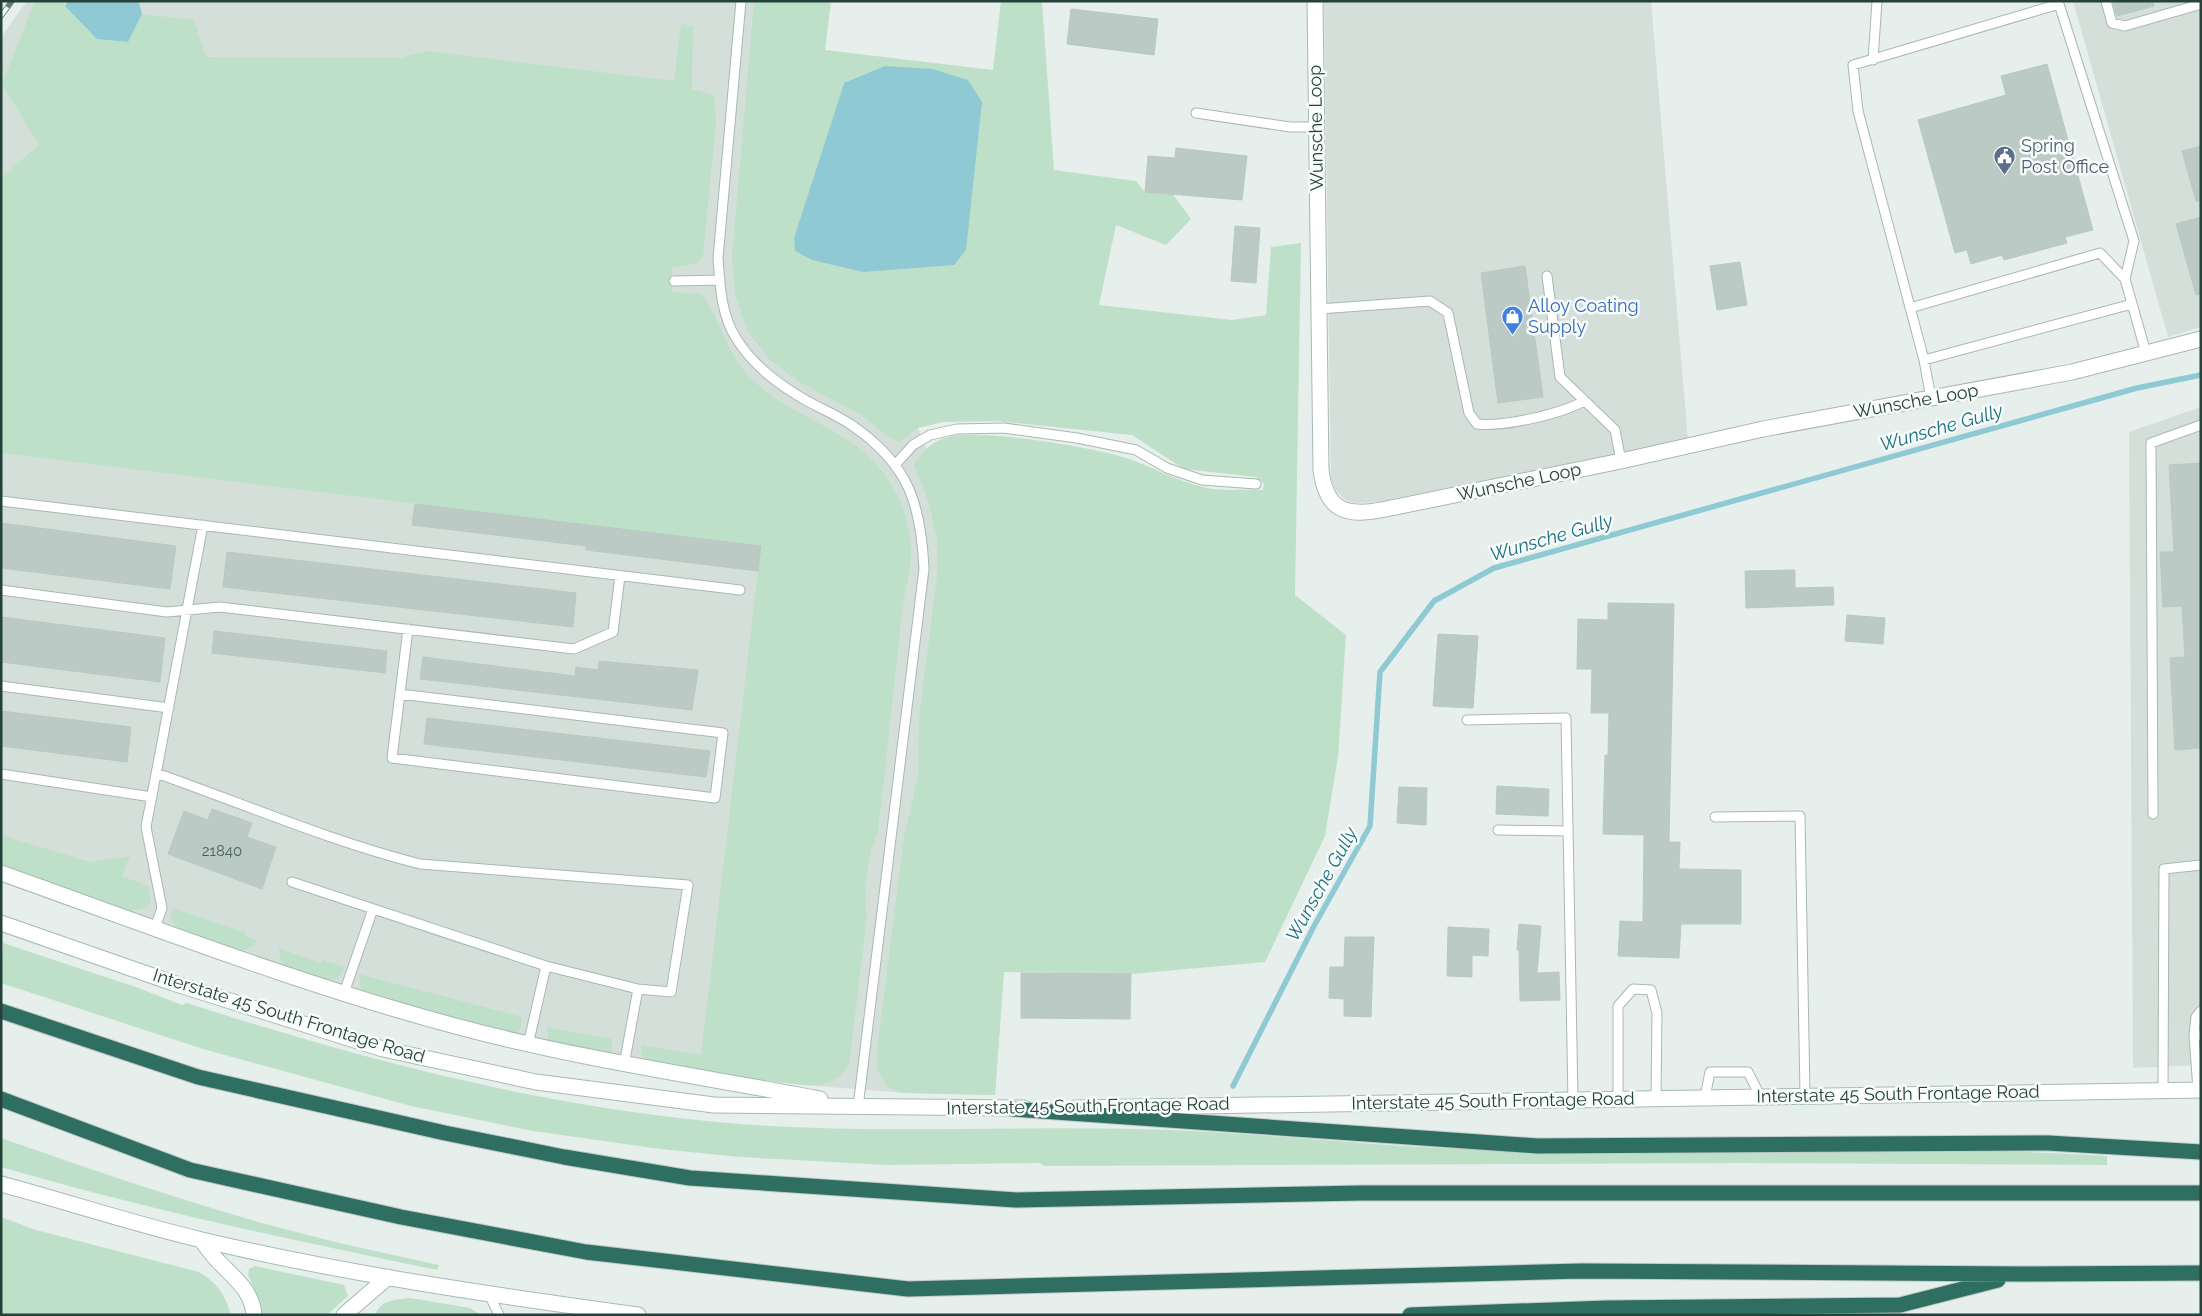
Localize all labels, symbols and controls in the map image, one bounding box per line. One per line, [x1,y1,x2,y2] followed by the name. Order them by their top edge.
[1304,65,1327,191] street label: Wunsche Loop
[2021,135,2110,177] place label: Spring Post Office
[1993,144,2017,175] public building icon: Spring Post Office
[1528,295,1639,337] place label: Alloy Coating Supply
[1500,304,1524,335] shop icon: Alloy Coating Supply
[1852,379,1980,422] street label: Wunsche Loop
[1877,399,2006,455] water label: Wunsche Gully
[1455,458,1583,505] street label: Wunsche Loop
[1487,509,1616,565] water label: Wunsche Gully
[1281,823,1362,945] water label: Wunsche Gully
[202,842,242,860] house number: 21840
[151,964,428,1067] street label: Interstate 45 South Frontage Road
[1756,1081,2040,1106] street label: Interstate 45 South Frontage Road
[1351,1088,1635,1113] street label: Interstate 45 South Frontage Road
[946,1093,1230,1118] street label: Interstate 45 South Frontage Road

